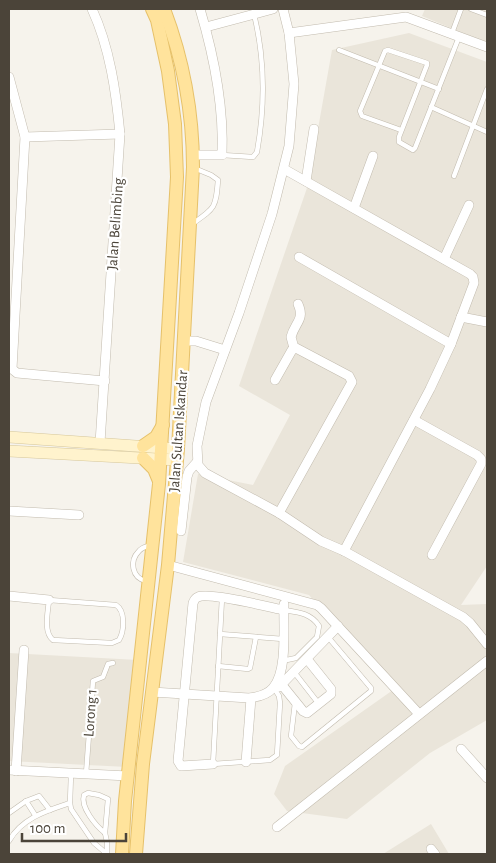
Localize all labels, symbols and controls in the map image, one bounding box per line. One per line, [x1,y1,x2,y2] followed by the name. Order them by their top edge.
[105,177,126,271] street label: Jalan Belimbing
[167,370,190,492] street label: Jalan Sultan Iskandar
[81,689,100,737] street label: Lorong 1
[22,810,126,842] scale bar
[30,821,65,836] text: 100 m

